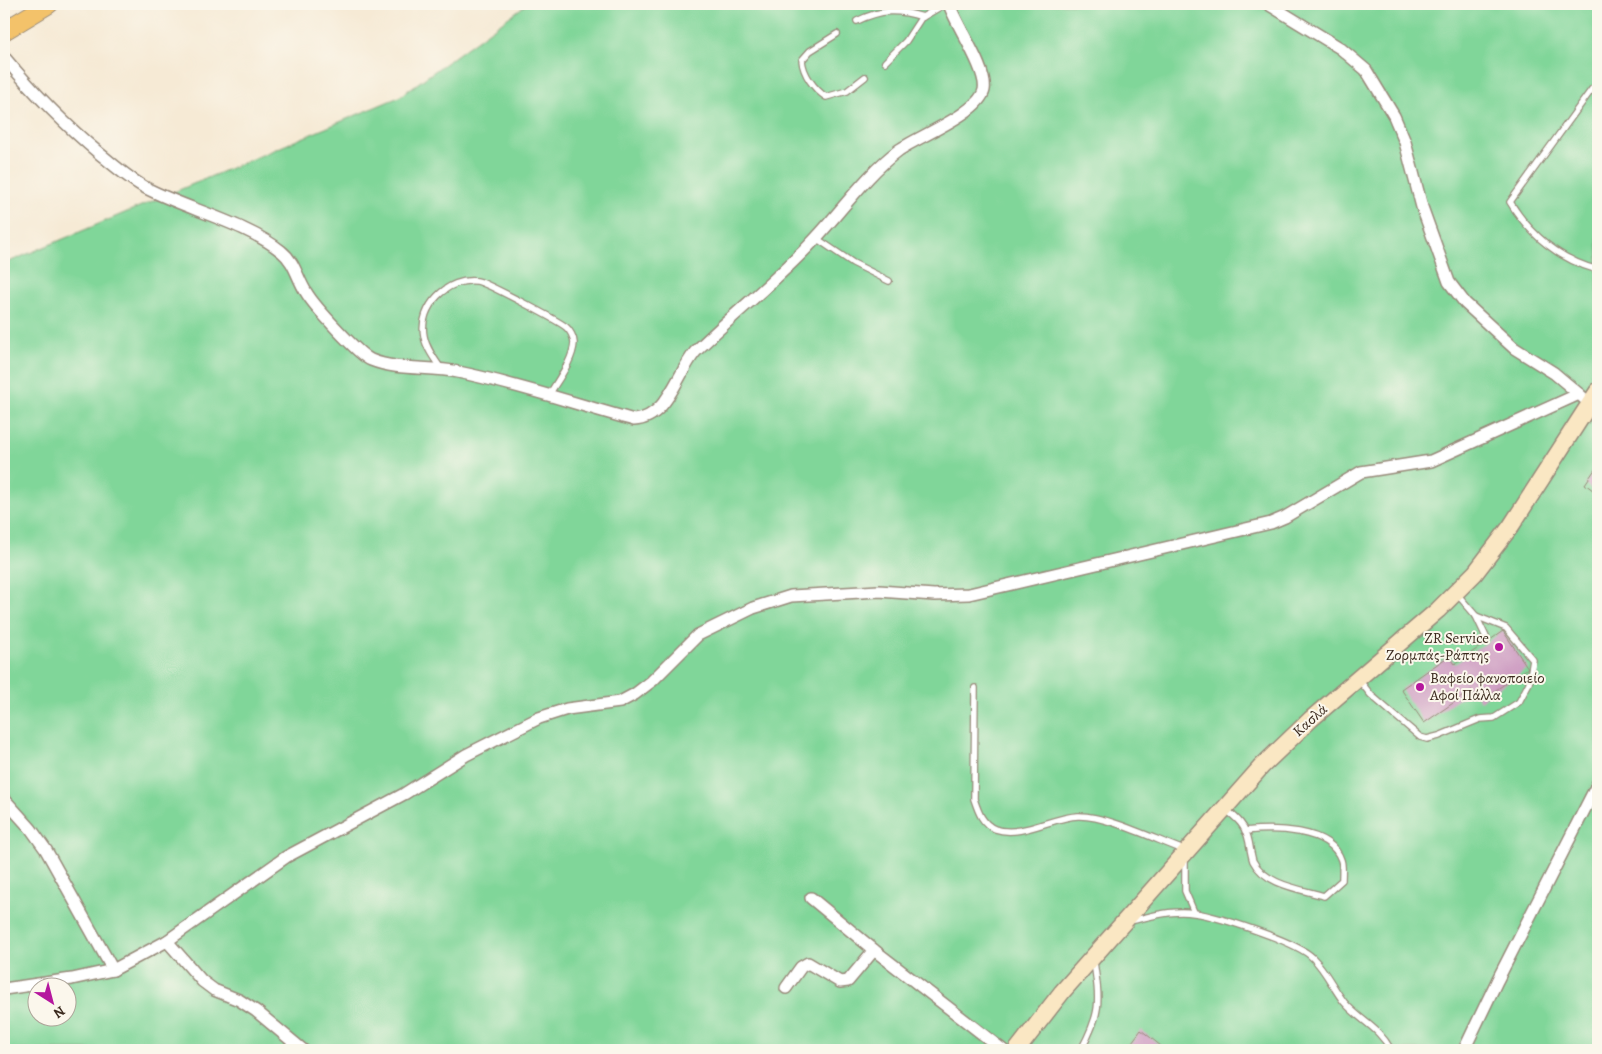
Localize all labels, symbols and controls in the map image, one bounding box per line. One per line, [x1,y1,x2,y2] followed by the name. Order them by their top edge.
[1386,628,1489,665] place label: ZR Service Ζορμπάς-Ράπτης
[1493,641,1505,653] marker: ZR Service Ζορμπάς-Ράπτης
[1429,668,1545,705] place label: Βαφείο φανοποιείο Αφοί Πάλλα
[1414,681,1426,693] marker: Βαφείο φανοποιείο Αφοί Πάλλα
[1288,699,1332,741] street label: Κασλά
[28,976,78,1026] north arrow
[50,1001,69,1023] text: N

